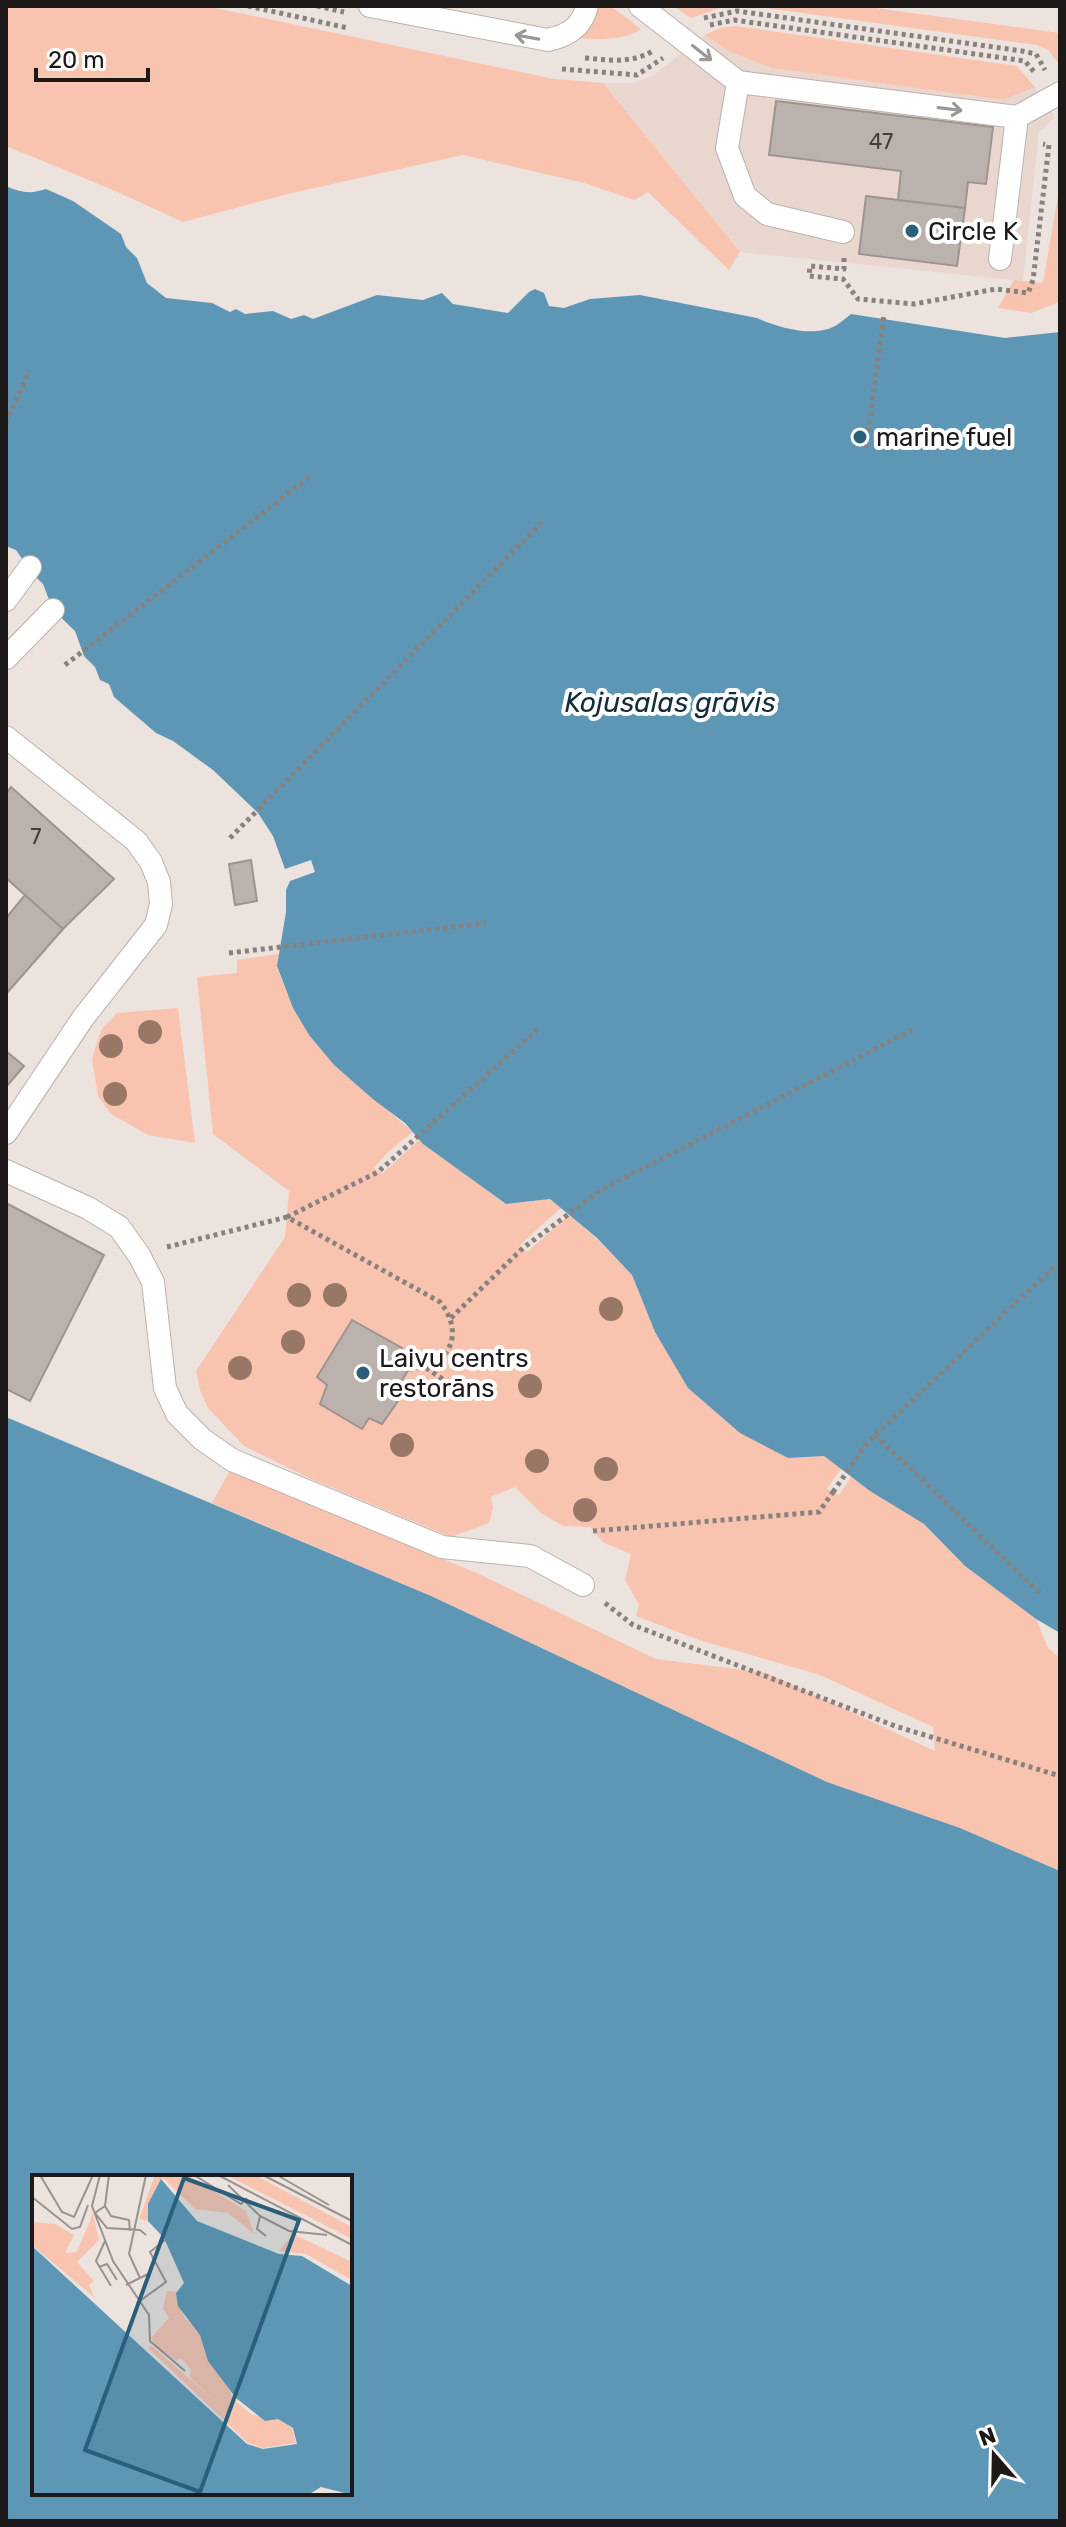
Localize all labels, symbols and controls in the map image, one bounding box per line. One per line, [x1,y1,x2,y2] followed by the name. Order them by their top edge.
[514,29,540,44] one-way arrow
[36,32,148,82] scale bar
[691,45,712,62] one-way arrow
[48,46,105,74] text: 20 m
[937,102,962,117] one-way arrow
[869,128,893,155] house number: 47
[928,216,1019,247] place label: Circle K
[903,222,921,240] marker: Circle K
[876,422,1012,453] place label: marine fuel
[851,428,869,446] marker: marine fuel
[564,686,776,719] water label: Kojusalas grāvis
[30,823,42,850] house number: 7
[379,1343,529,1404] place label: Laivu centrs restorāns
[354,1364,372,1382] marker: Laivu centrs restorāns
[32,2175,352,2495] inset map
[954,2415,1034,2495] north arrow
[975,2421,999,2452] text: N

